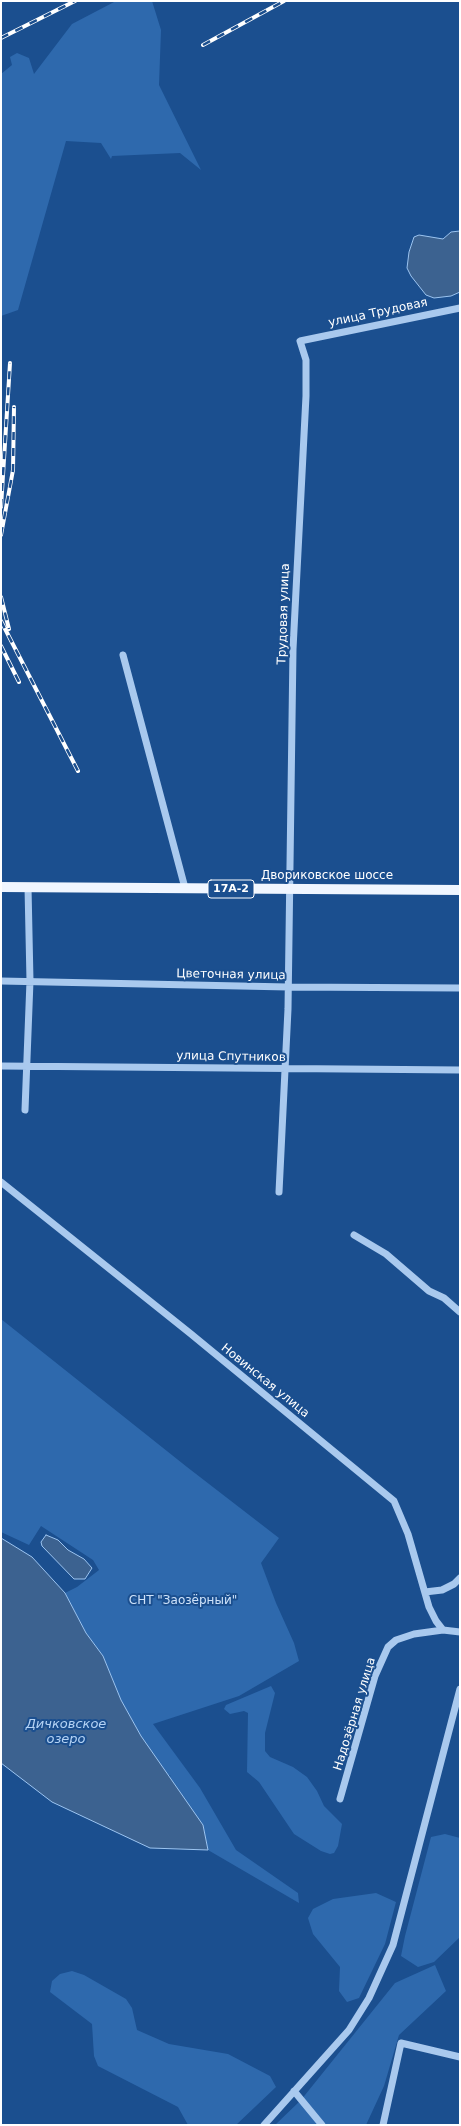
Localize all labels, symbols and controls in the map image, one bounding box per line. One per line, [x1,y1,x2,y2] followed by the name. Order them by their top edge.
[327,295,429,331] street label: улица Трудовая
[275,563,293,665] street label: Трудовая улица
[261,869,393,883] street label: Двориковское шоссе
[208,880,254,898] road number: 17А-2
[176,967,286,983] street label: Цветочная улица
[176,1049,286,1065] street label: улица Спутников
[218,1341,312,1421] street label: Новинская улица
[129,1594,237,1608] park label: СНТ "Заозёрный"
[331,1656,379,1772] street label: Надозёрная улица
[26,1717,106,1748] water label: Дичковское озеро

